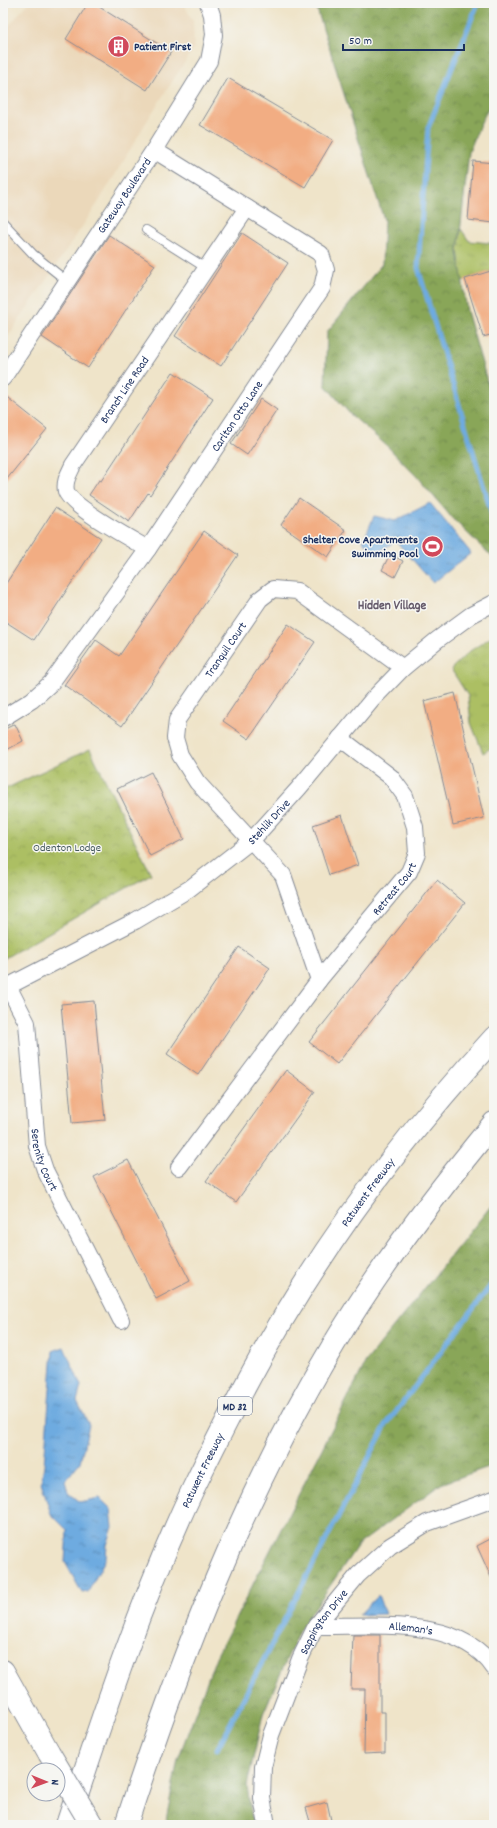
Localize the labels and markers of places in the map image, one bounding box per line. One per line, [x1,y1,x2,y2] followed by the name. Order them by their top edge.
[106,33,132,59] building icon: Patient First
[134,39,192,56] place label: Patient First
[303,532,418,563] place label: Shelter Cove Apartments Swimming Pool
[420,533,446,559] sports icon: Shelter Cove Apartments Swimming Pool

